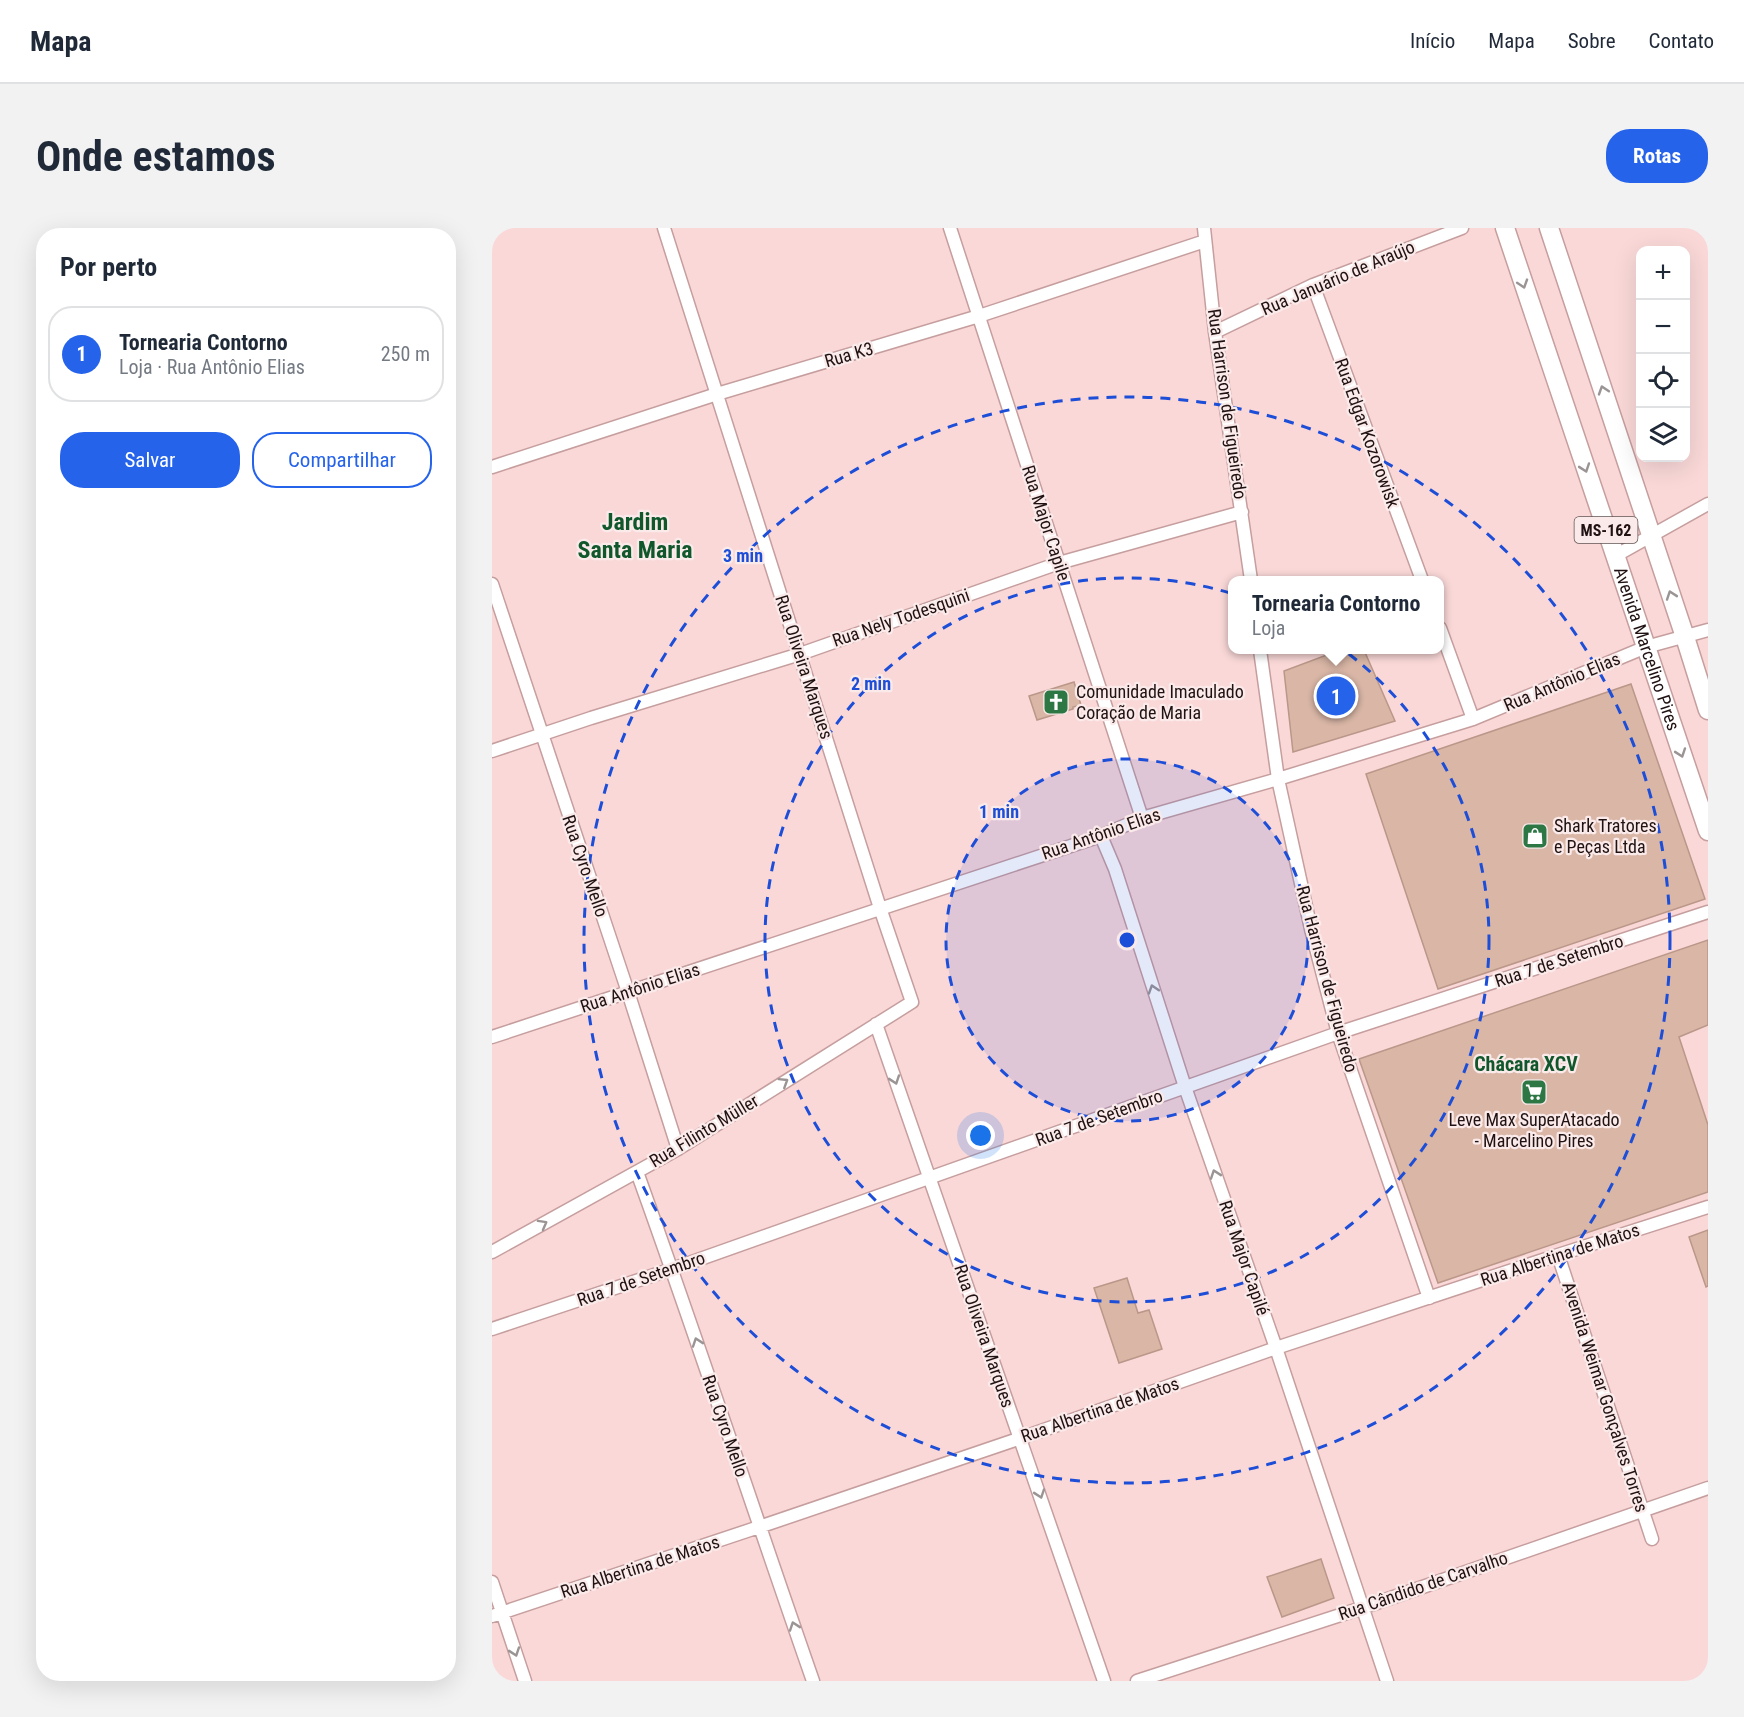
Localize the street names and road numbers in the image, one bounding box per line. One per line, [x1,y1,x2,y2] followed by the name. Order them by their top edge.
[1258,236,1418,319] street label: Rua Januário de Araújo
[1204,307,1251,501] street label: Rua Harrison de Figueiredo
[822,338,876,371] street label: Rua K3
[1331,355,1404,510] street label: Rua Edgar Kozorowisk
[1018,462,1075,583] street label: Rua Major Capile
[1574,517,1638,543] road number: MS-162
[1610,564,1684,733] street label: Avenida Marcelino Pires
[829,584,972,651] street label: Rua Nely Todesquini
[771,592,838,741] street label: Rua Oliveira Marques
[1500,648,1623,716] street label: Rua Antônio Elias
[1039,803,1163,864] street label: Rua Antônio Elias
[558,812,613,920] street label: Rua Cyro Mello
[1292,883,1362,1074] street label: Rua Harrison de Figueiredo
[1492,930,1626,991] street label: Rua 7 de Setembro
[577,958,702,1017] street label: Rua Antônio Elias
[1032,1085,1165,1150] street label: Rua 7 de Setembro
[645,1089,763,1171] street label: Rua Filinto Müller
[1215,1198,1274,1318] street label: Rua Major Capilé
[1478,1219,1642,1290] street label: Rua Albertina de Matos
[574,1247,708,1310] street label: Rua 7 de Setembro
[950,1261,1019,1410] street label: Rua Oliveira Marques
[1558,1279,1653,1515] street label: Avenida Weimar Gonçalves Torres
[698,1372,753,1480] street label: Rua Cyro Mello
[1018,1373,1182,1446] street label: Rua Albertina de Matos
[558,1531,722,1602] street label: Rua Albertina de Matos
[1335,1547,1510,1624] street label: Rua Cândido de Carvalho

